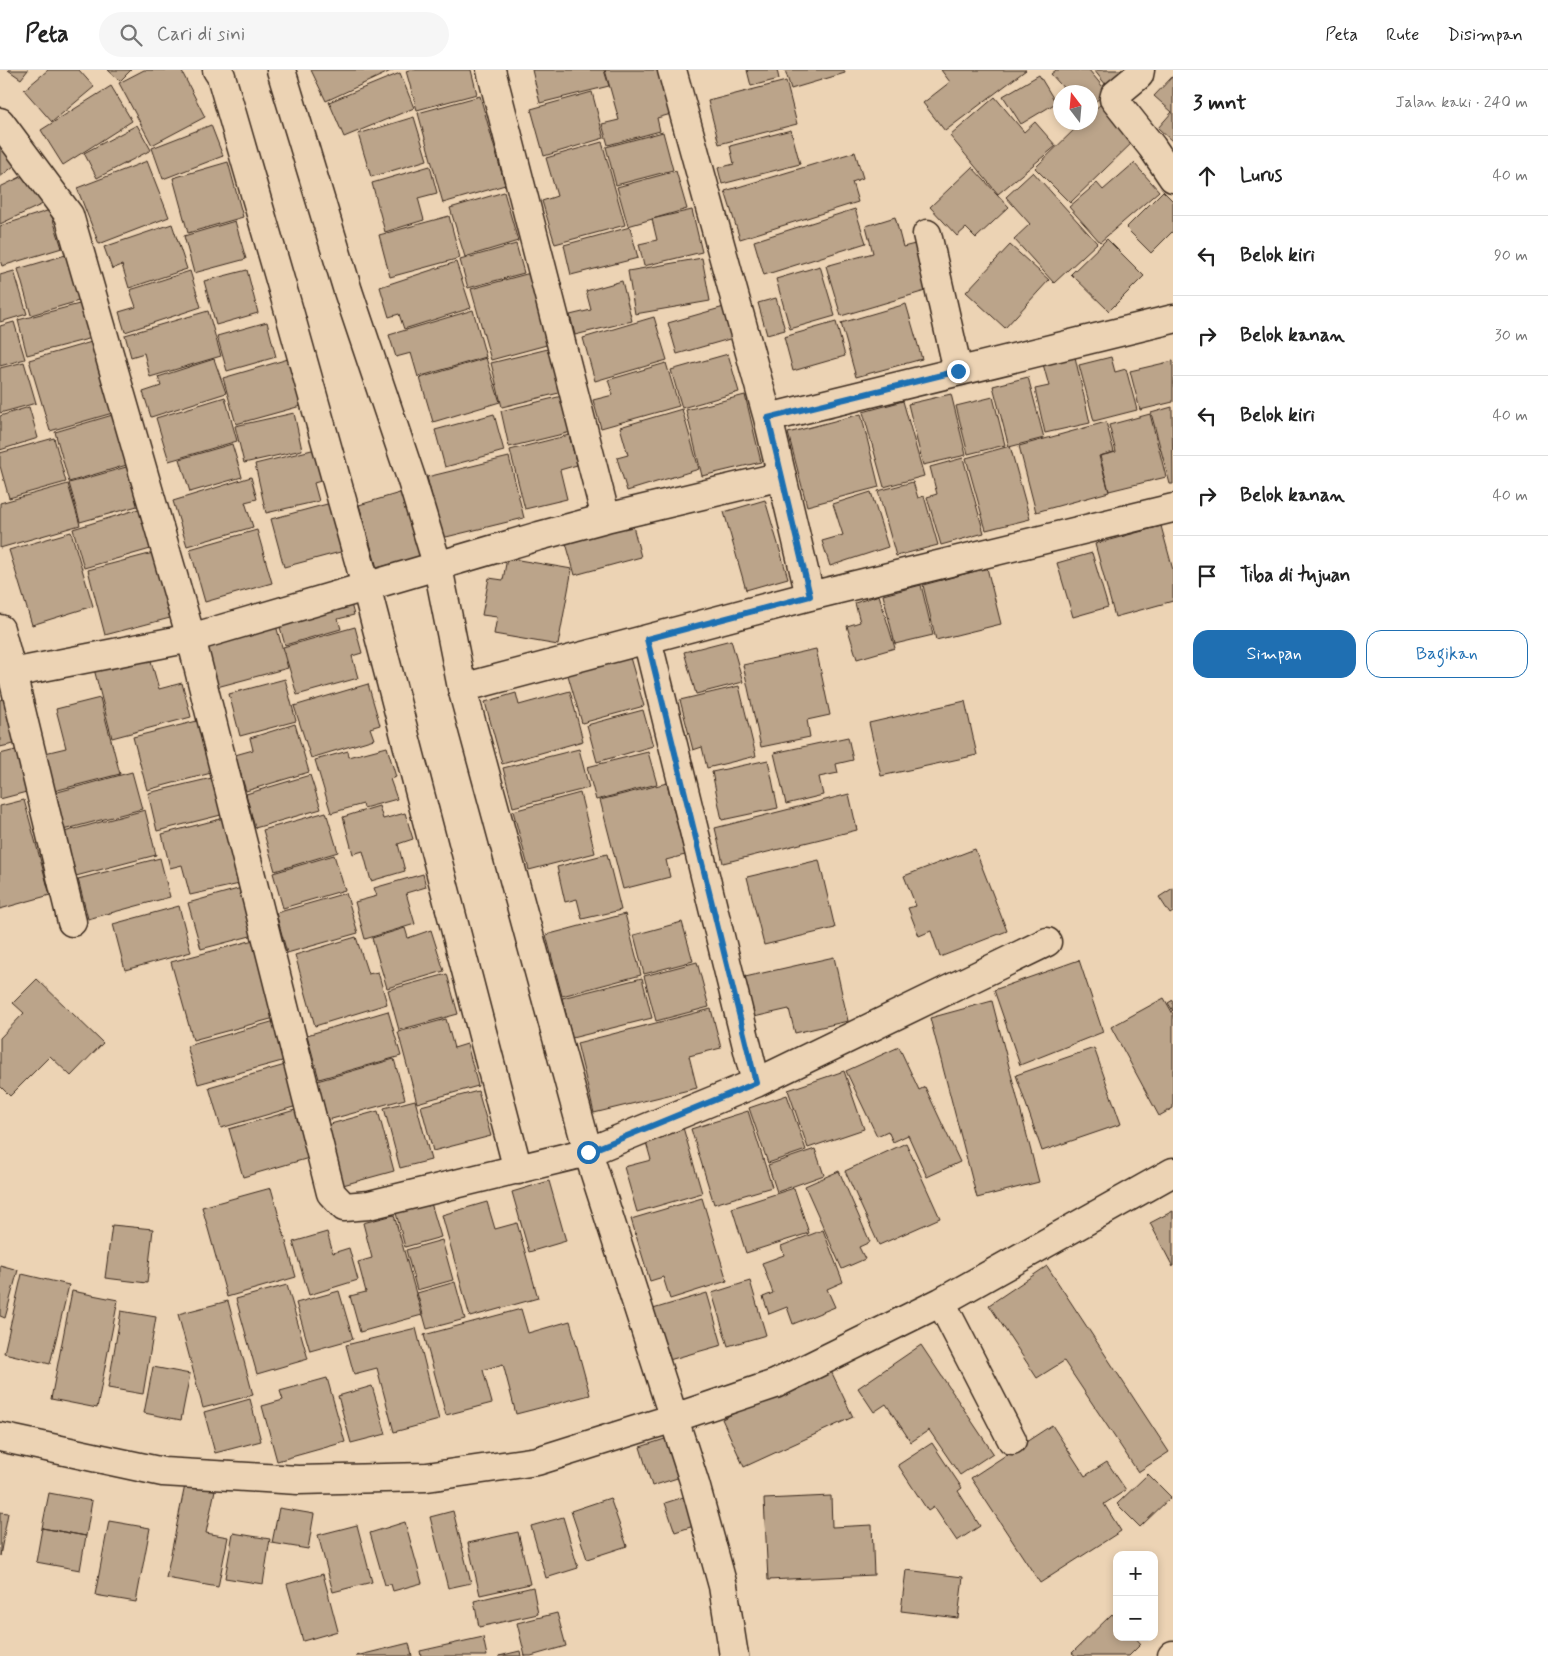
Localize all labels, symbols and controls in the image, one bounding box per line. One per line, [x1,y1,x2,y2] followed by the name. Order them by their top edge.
[99,12,449,57] search box
[25,19,69,50] text: Peta
[117,21,145,49] icon: search
[157,22,245,47] text: Cari di sini
[1325,23,1358,47] text: Peta
[1386,23,1419,47] text: Rute
[1447,23,1523,47] text: Disimpan
[1053,85,1098,130] north arrow
[1193,89,1246,117] text: 3 mnt
[1395,92,1528,113] text: Jalan kaki · 240 m
[1193,162,1221,190] icon: ahead
[1240,163,1282,188] text: Lurus
[1492,165,1528,186] text: 40 m
[1193,242,1221,270] icon: left
[1240,243,1315,268] text: Belok kiri
[1494,245,1528,266] text: 90 m
[1193,322,1221,350] icon: right
[1240,323,1345,348] text: Belok kanan
[1495,325,1528,346] text: 30 m
[947,360,970,383] route end
[1193,402,1221,430] icon: left
[1240,403,1315,428] text: Belok kiri
[1492,405,1528,426] text: 40 m
[1193,482,1221,510] icon: right
[1240,483,1345,508] text: Belok kanan
[1492,485,1528,506] text: 40 m
[1193,562,1221,590] icon: arrive
[1240,563,1351,588] text: Tiba di tujuan
[1193,630,1356,678] button: Simpan
[1366,630,1528,678] button: Bagikan
[577,1141,600,1164] route start
[1113,1551,1158,1641] map controls
[1113,1551,1158,1596] button: +
[1113,1596,1158,1641] button: −

